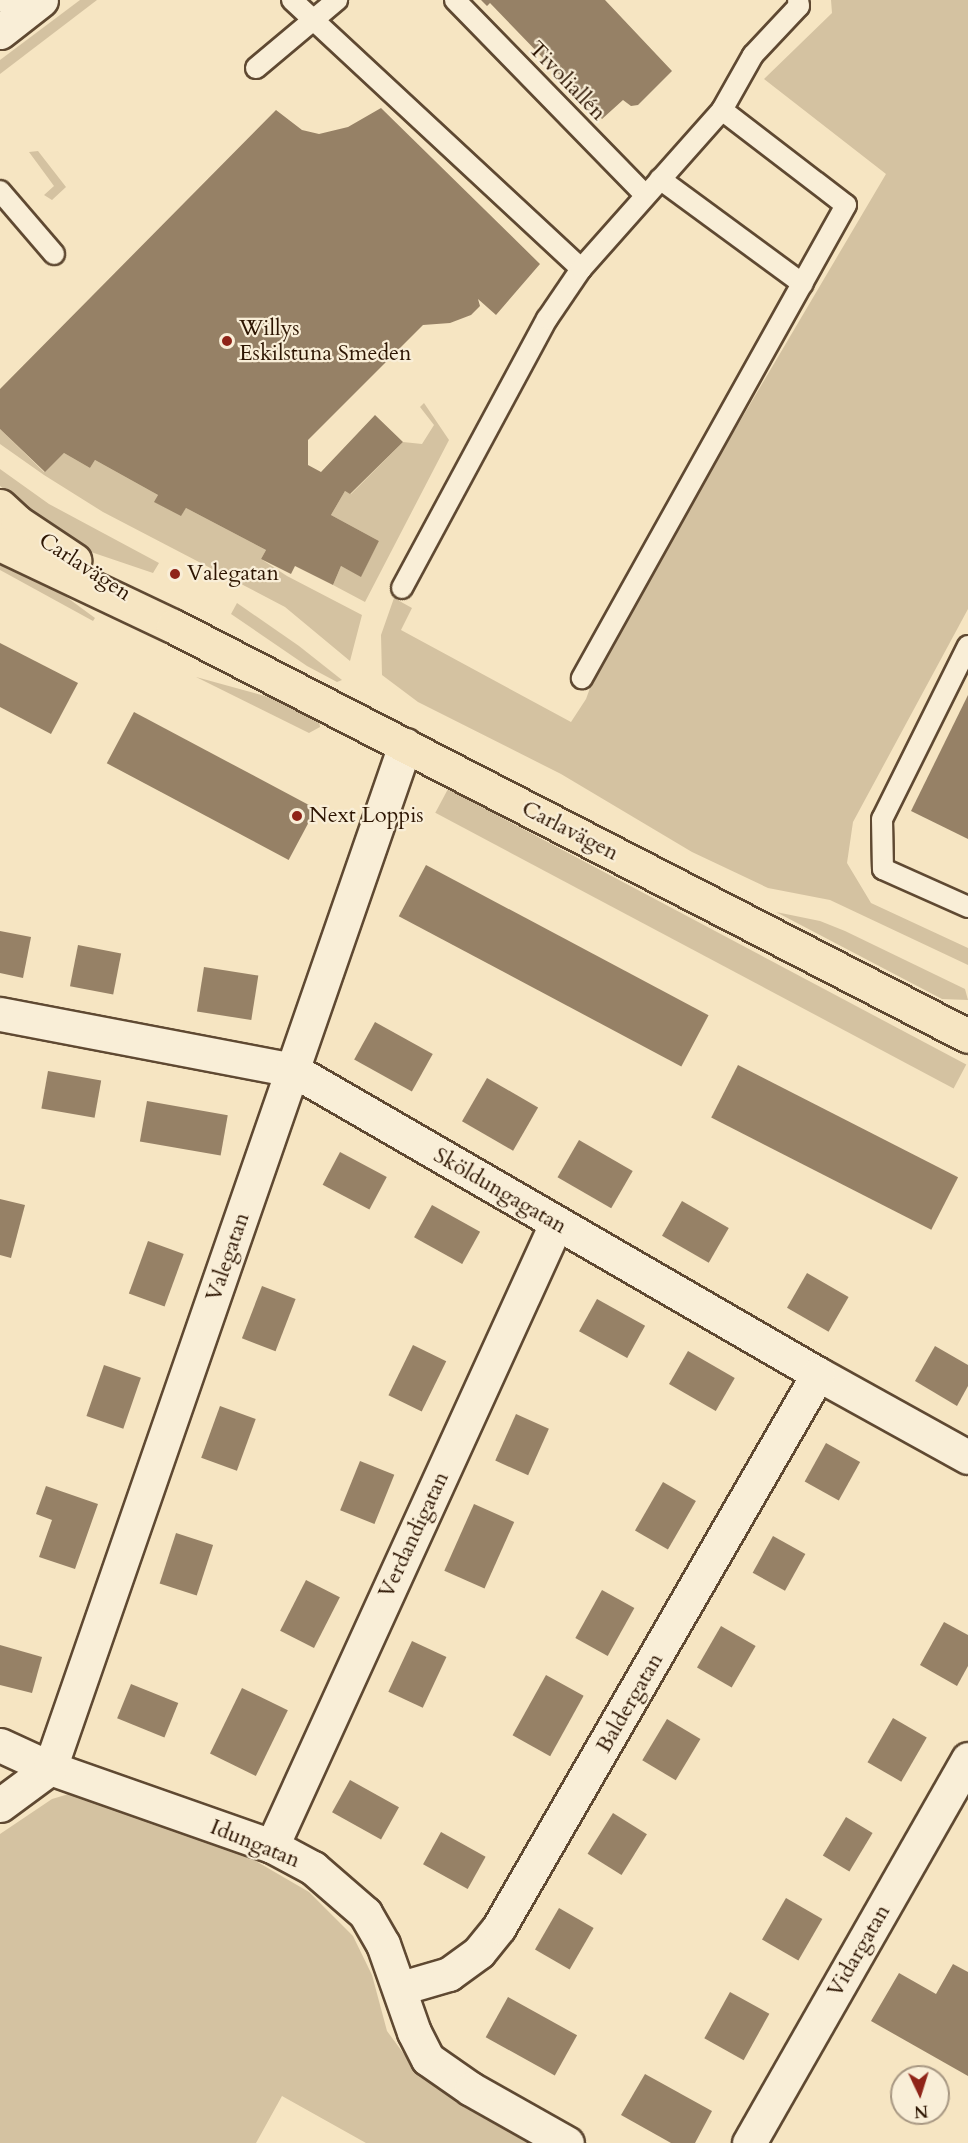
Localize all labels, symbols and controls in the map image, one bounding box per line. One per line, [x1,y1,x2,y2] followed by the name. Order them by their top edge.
[523,36,611,126] street label: Tivoliallén
[239,315,412,366] place label: Willys Eskilstuna Smeden
[220,334,234,348] marker: Willys Eskilstuna Smeden
[34,527,136,607] street label: Carlavägen
[187,561,279,587] place label: Valegatan
[168,567,182,581] marker: Valegatan
[517,795,623,867] street label: Carlavägen
[309,803,424,829] place label: Next Loppis
[290,809,304,823] marker: Next Loppis
[429,1142,571,1240] street label: Sköldungagatan
[201,1209,255,1305] street label: Valegatan
[373,1468,455,1602] street label: Verdandigatan
[591,1649,669,1757] street label: Baldergatan
[206,1814,304,1874] street label: Idungatan
[822,1900,896,2002] street label: Vidargatan
[890,2065,950,2125] north arrow
[913,2100,929,2122] text: N

